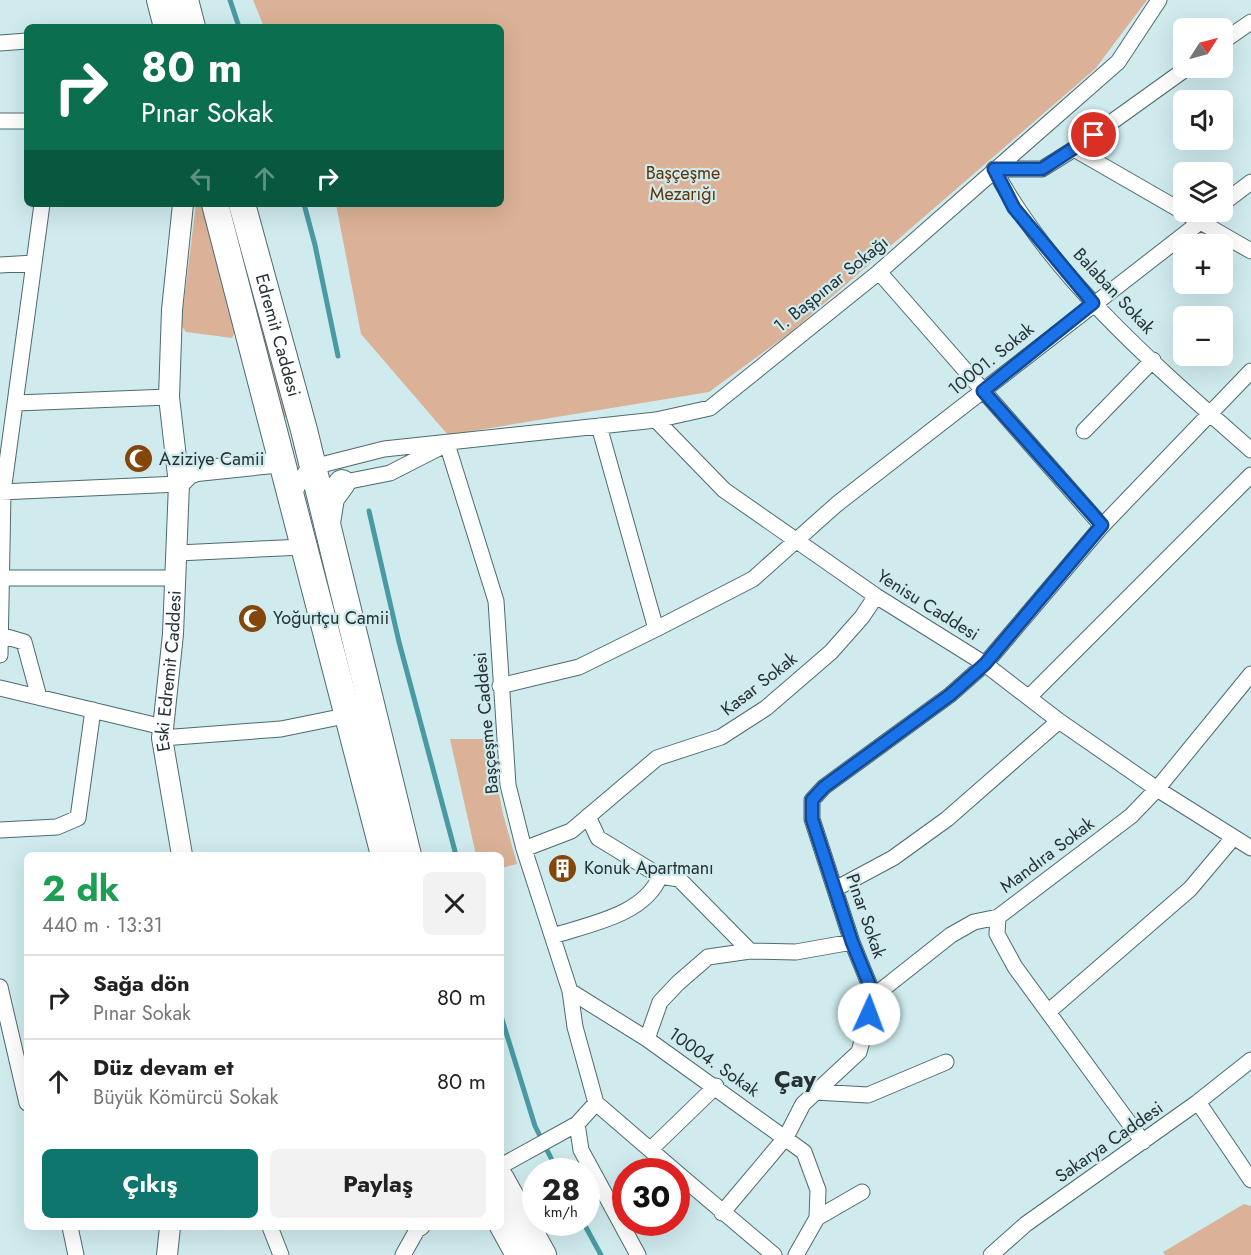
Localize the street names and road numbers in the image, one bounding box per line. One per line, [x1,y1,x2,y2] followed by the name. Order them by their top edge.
[768,230,894,338] street label: 1. Başpınar Sokağı
[1067,242,1161,340] street label: Balaban Sokak
[249,271,307,400] street label: Edremit Caddesi
[943,316,1039,402] street label: 10001. Sokak
[872,563,984,647] street label: Yenisu Caddesi
[149,590,188,754] street label: Eski Edremit Caddesi
[715,646,803,722] street label: Kasar Sokak
[467,651,505,795] street label: Başçeşme Caddesi
[994,811,1100,899] street label: Mandıra Sokak
[839,870,893,962] street label: Pınar Sokak
[663,1021,765,1103] street label: 10004. Sokak
[1050,1095,1168,1189] street label: Sakarya Caddesi

